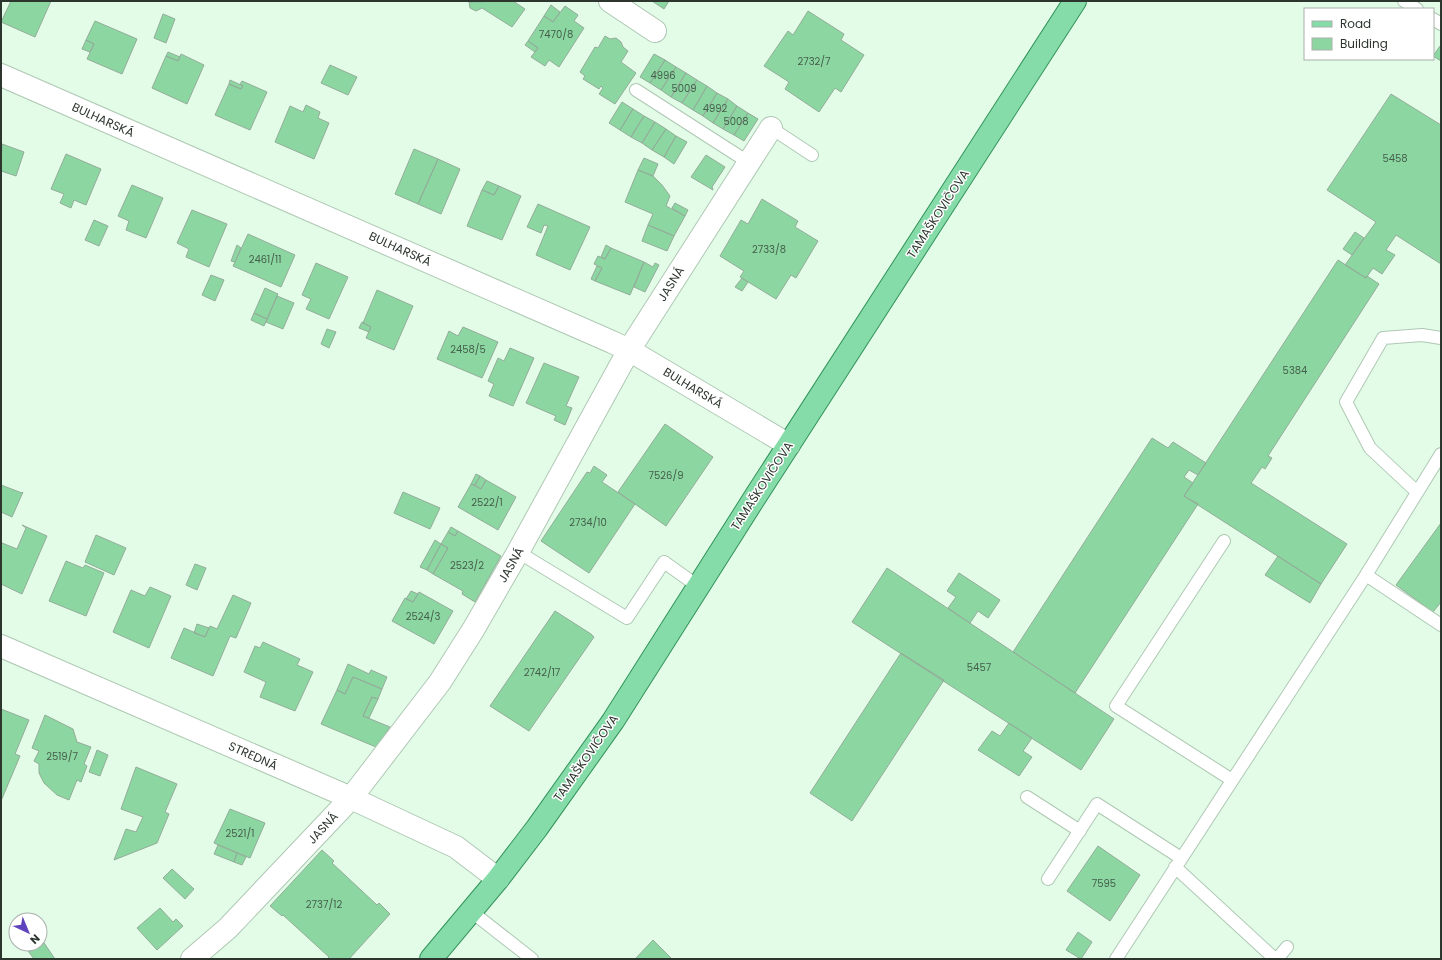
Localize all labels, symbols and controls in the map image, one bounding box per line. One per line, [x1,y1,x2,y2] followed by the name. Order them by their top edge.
[1304,8,1434,60] legend
[1340,15,1371,32] text: Road
[539,27,573,42] house number: 7470/8
[1340,35,1388,52] text: Building
[797,54,831,69] house number: 2732/7
[650,68,676,83] house number: 4996
[671,81,697,96] house number: 5009
[69,98,137,141] street label: BULHARSKÁ
[703,101,728,116] house number: 4992
[723,114,749,129] house number: 5008
[1382,151,1408,166] house number: 5458
[903,166,973,261] street label: TAMAŠKOVIČOVA
[366,227,434,270] street label: BULHARSKÁ
[752,242,786,257] house number: 2733/8
[249,252,281,267] house number: 2461/11
[653,263,688,304] street label: JASNÁ
[450,342,486,357] house number: 2458/5
[660,363,726,412] street label: BULHARSKÁ
[1283,363,1307,378] house number: 5384
[727,438,797,533] street label: TAMAŠKOVIČOVA
[649,468,683,483] house number: 7526/9
[471,495,503,510] house number: 2522/1
[569,515,607,530] house number: 2734/10
[494,544,527,585] street label: JASNÁ
[450,558,484,573] house number: 2523/2
[406,609,440,624] house number: 2524/3
[967,660,992,675] house number: 5457
[524,665,561,680] house number: 2742/17
[549,711,622,805] street label: TAMAŠKOVIČOVA
[226,737,280,774] street label: STREDNÁ
[46,749,78,764] house number: 2519/7
[303,808,342,847] street label: JASNÁ
[226,826,254,841] house number: 2521/1
[1092,876,1116,891] house number: 7595
[306,897,342,912] house number: 2737/12
[8,912,48,952] north arrow
[26,931,43,948] text: N

